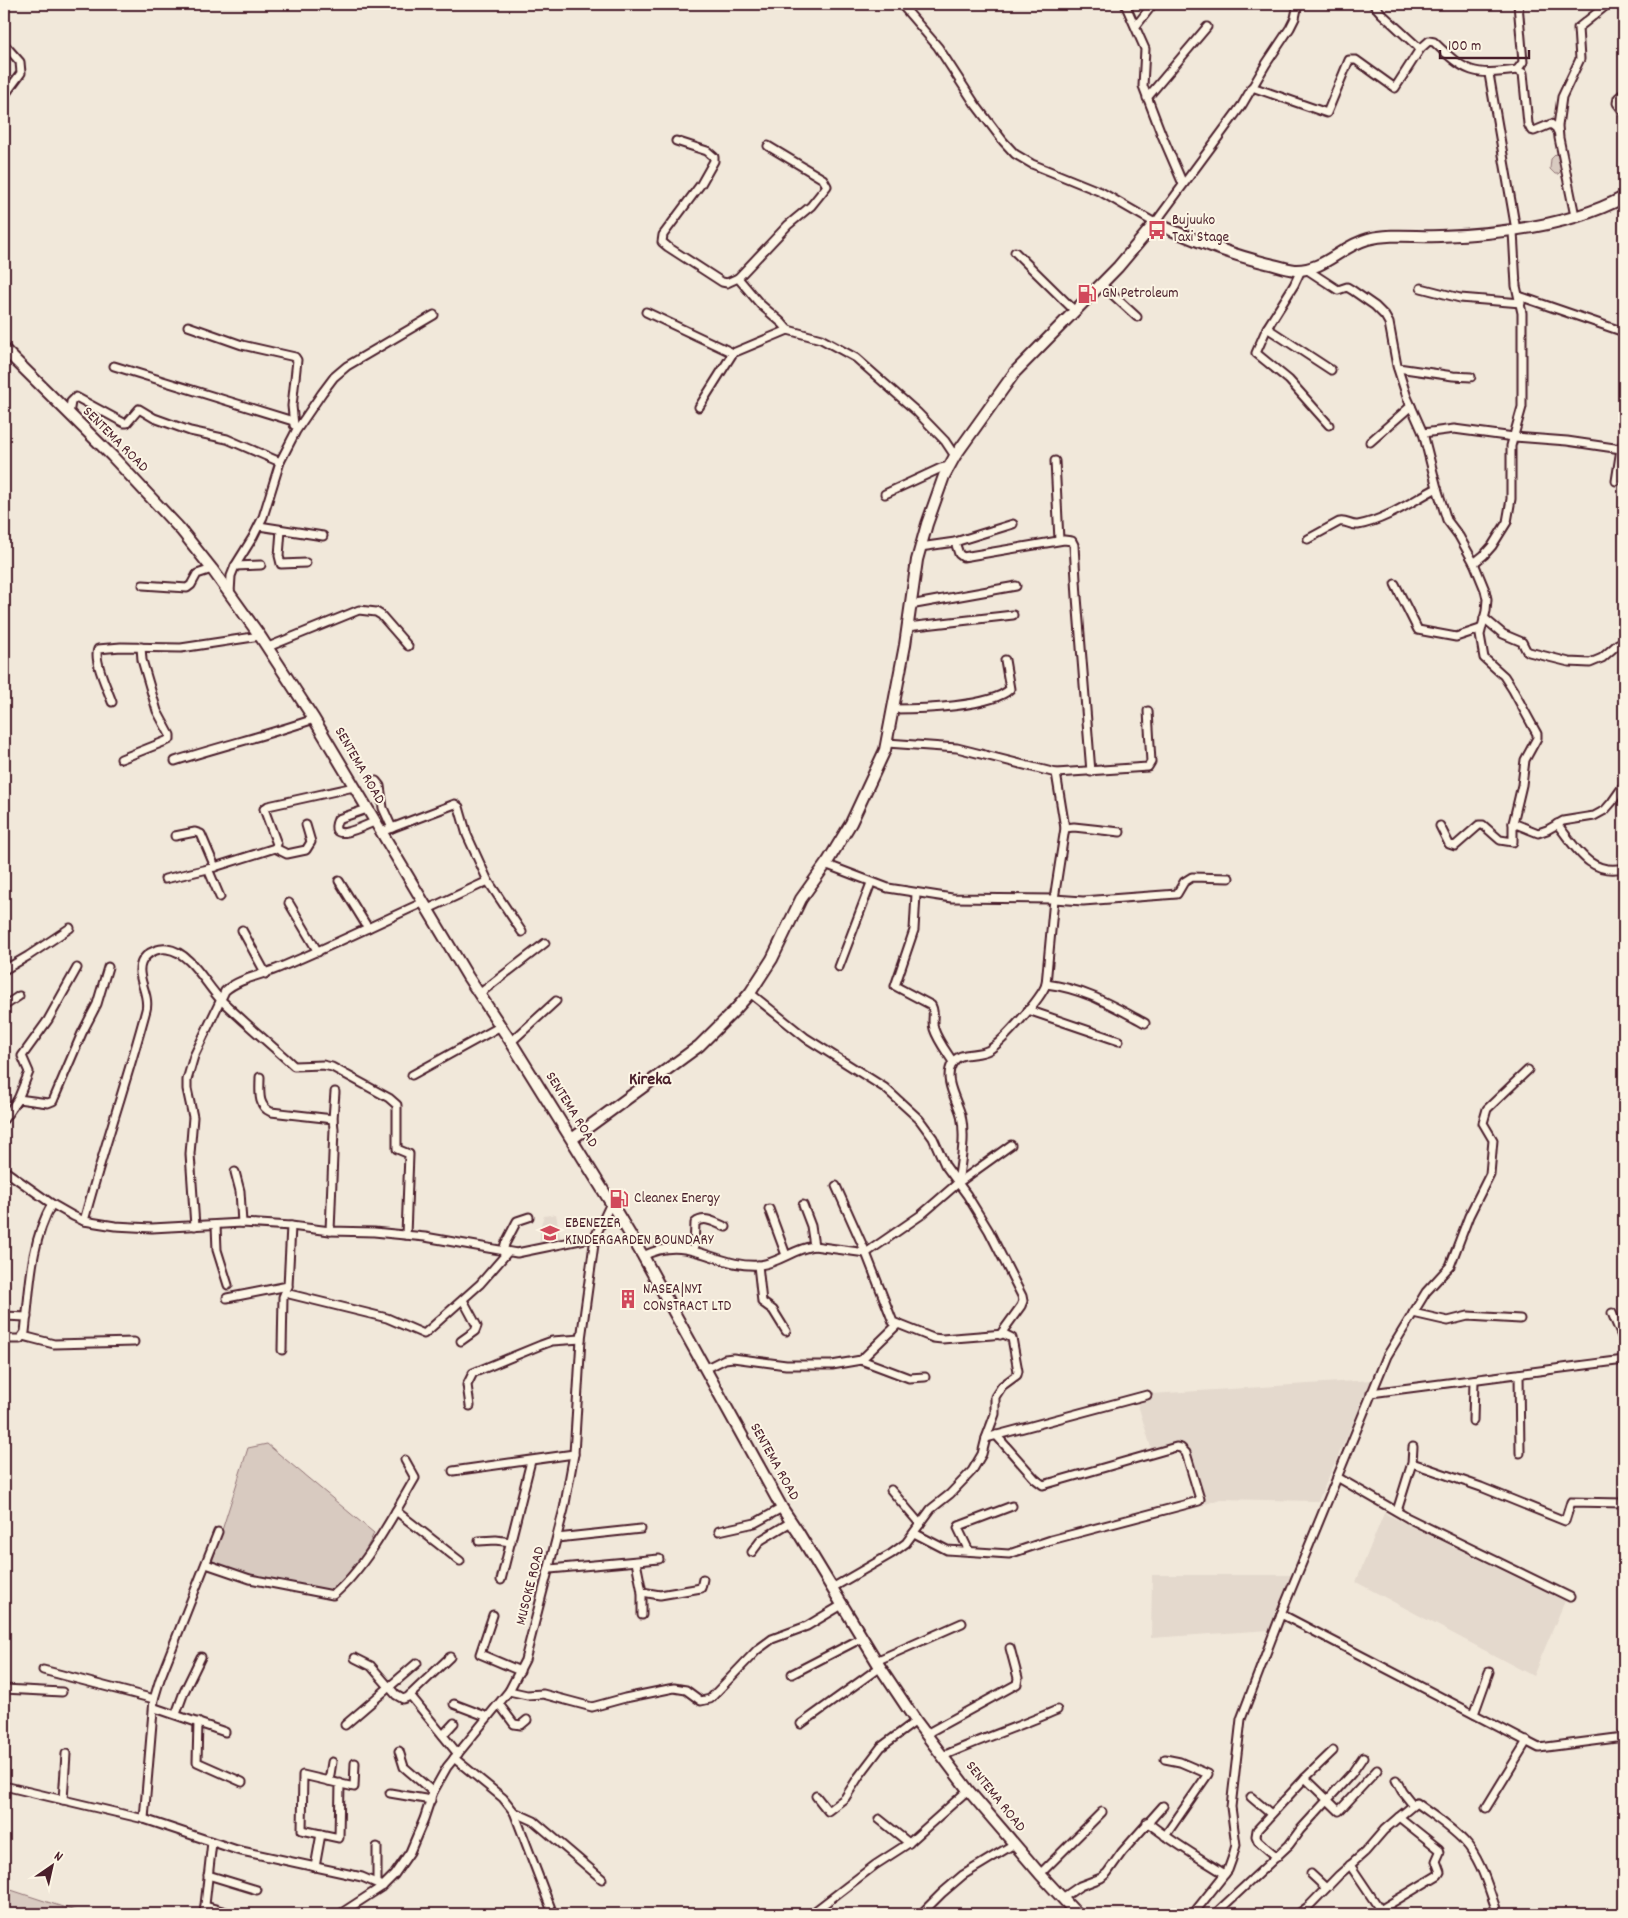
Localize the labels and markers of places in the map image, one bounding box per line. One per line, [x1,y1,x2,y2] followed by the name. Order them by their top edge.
[1172,210,1230,249] place label: Bujuuko Taxi Stage
[1146,219,1168,241] bus stop icon: Bujuuko Taxi Stage
[1076,283,1098,305] fuel station icon: GN Petroleum
[1102,283,1179,305] place label: GN Petroleum
[608,1188,630,1210] fuel station icon: Cleanex Energy
[634,1188,721,1210] place label: Cleanex Energy
[565,1213,714,1252] place label: EBENEZER KINDERGARDEN BOUNDARY
[539,1222,561,1244] school or university icon: EBENEZER KINDERGARDEN BOUNDARY
[643,1279,732,1318] place label: NASEA|NYI CONSTRACT LTD
[617,1288,639,1310] building icon: NASEA|NYI CONSTRACT LTD

